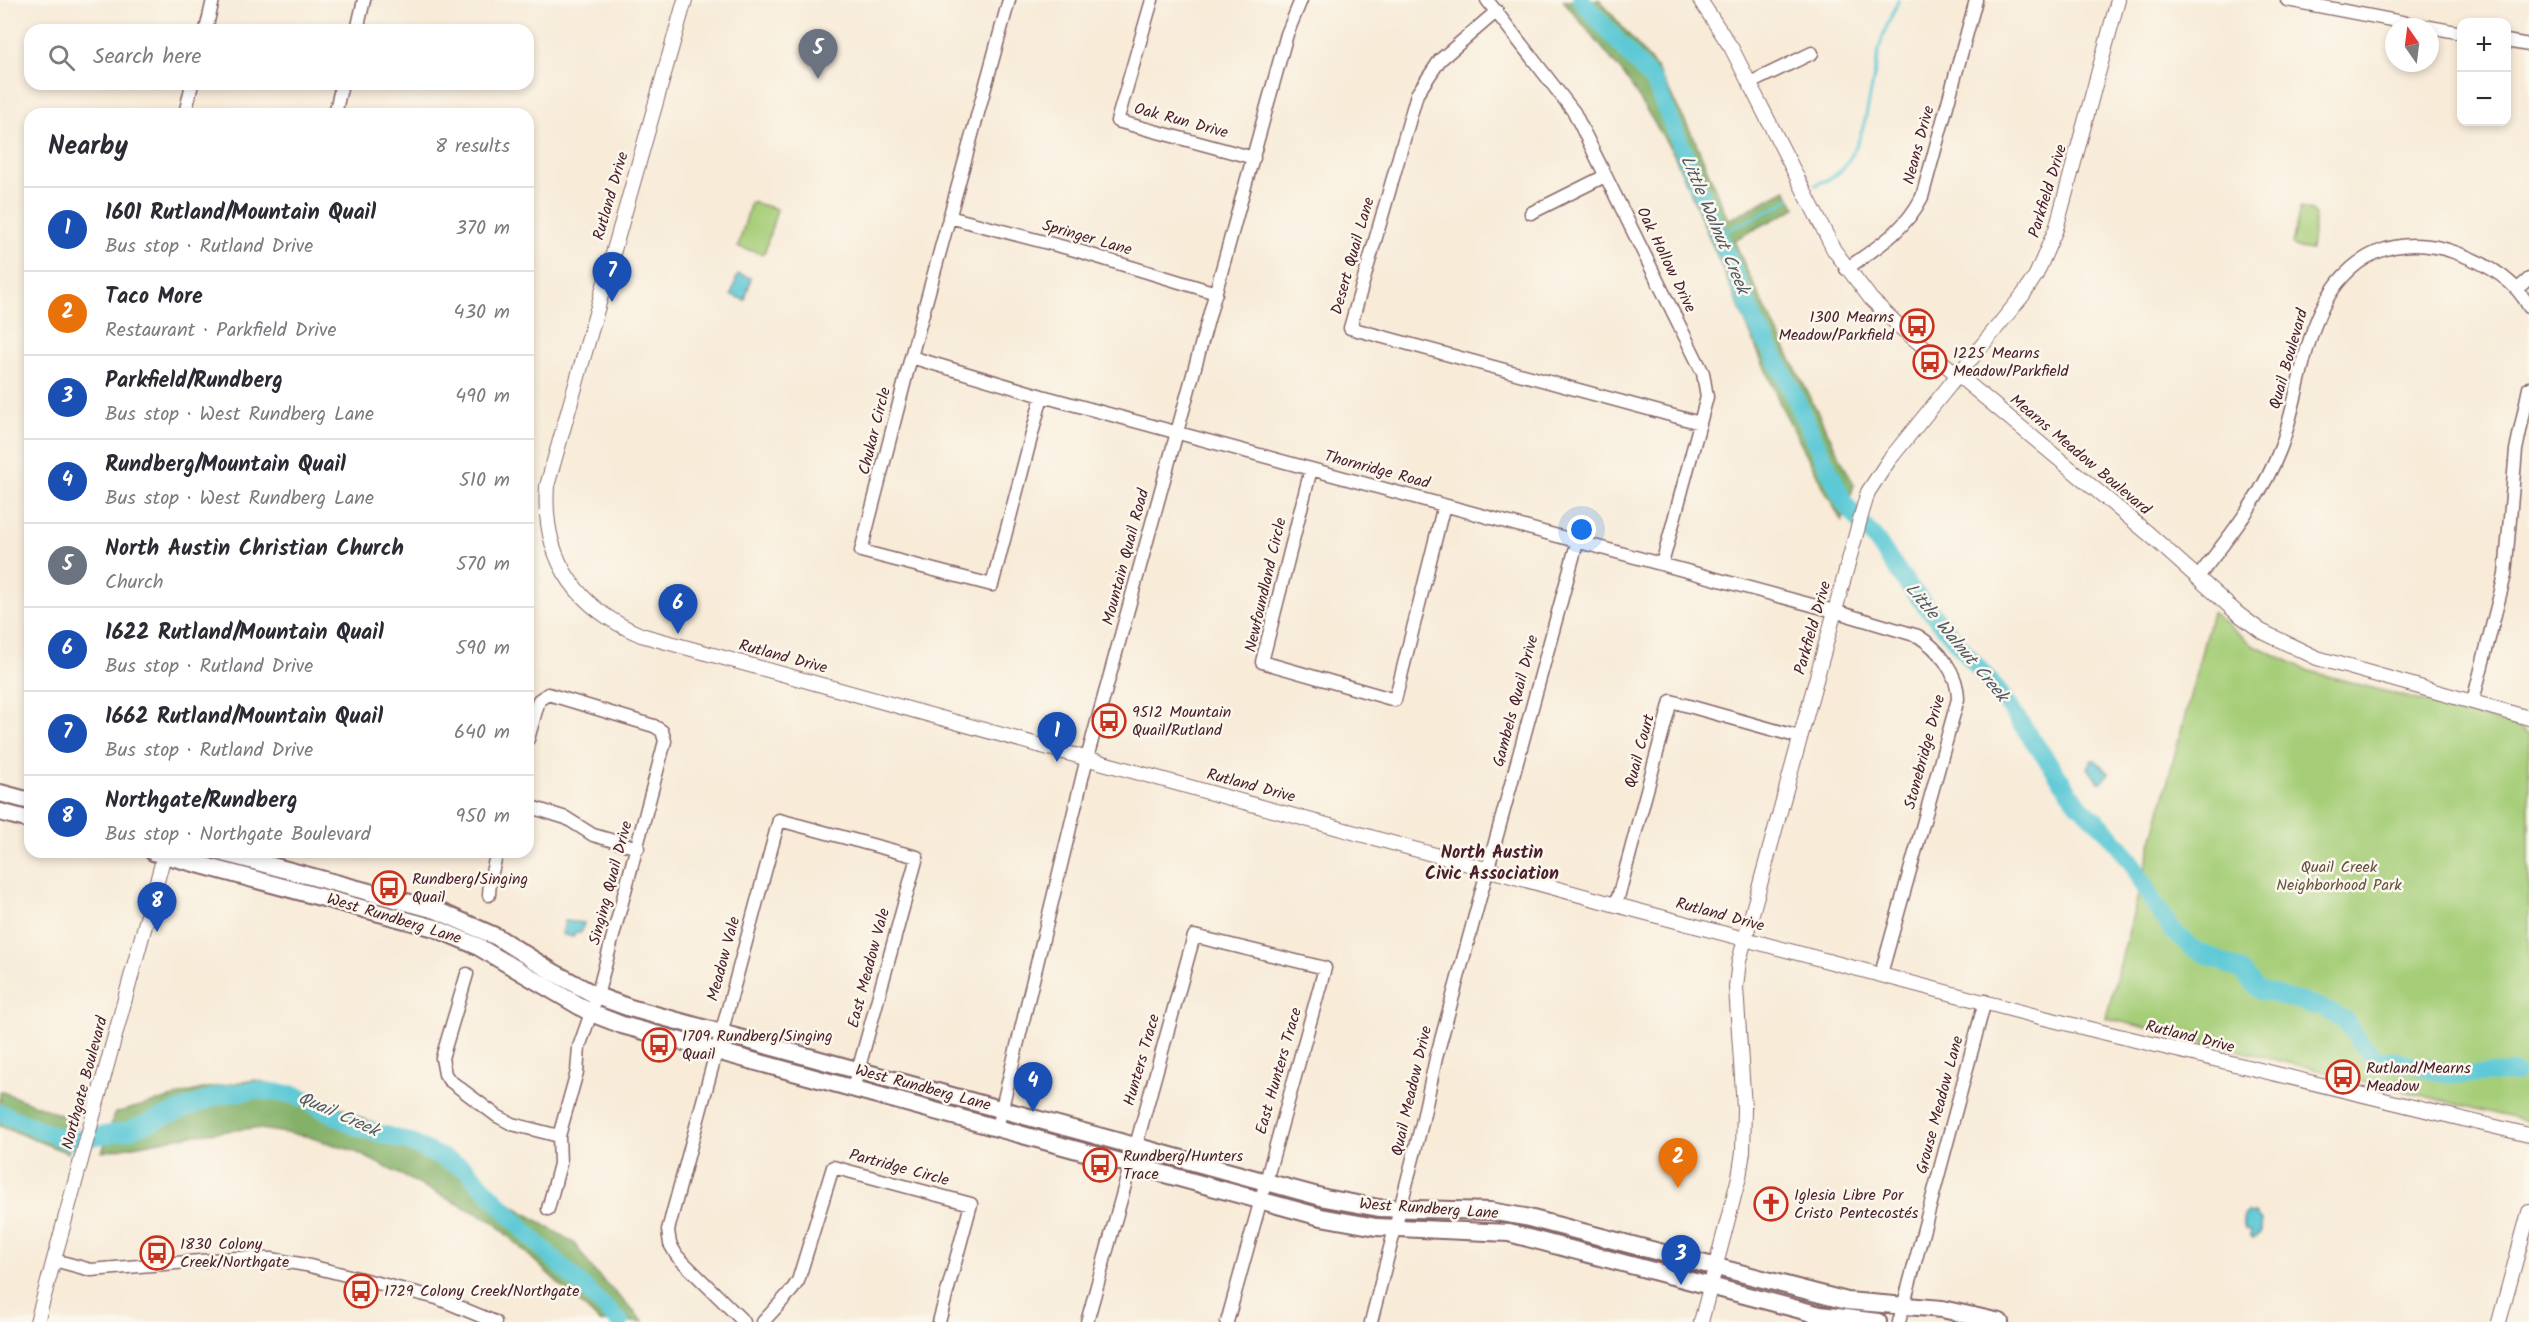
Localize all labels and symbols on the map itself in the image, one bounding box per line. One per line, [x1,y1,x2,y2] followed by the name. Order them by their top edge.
[2385,18,2439,72] north arrow
[798,29,838,79] pin: 5
[1131,96,1231,146] street label: Oak Run Drive
[1896,103,1942,187] street label: Neans Drive
[2022,141,2074,241] street label: Parkfield Drive
[586,149,636,243] street label: Rutland Drive
[1672,151,1757,301] water label: Little Walnut Creek
[1324,194,1382,318] street label: Desert Quail Lane
[1630,203,1702,317] street label: Oak Hollow Drive
[1039,213,1135,263] street label: Springer Lane
[592,252,632,302] pin: 7
[1778,305,1895,348] place label: 1300 Mearns Meadow/Parkfield
[2263,305,2316,412] street label: Quail Boulevard
[1899,308,1935,344] bus stop icon: 1300 Mearns Meadow/Parkfield
[1953,341,2070,384] place label: 1225 Mearns Meadow/Parkfield
[1912,344,1948,380] bus stop icon: 1225 Mearns Meadow/Parkfield
[852,385,898,477] street label: Chukar Circle
[2004,388,2157,522] street label: Mearns Meadow Boulevard
[1321,444,1434,496] street label: Thornridge Road
[1096,485,1156,628] street label: Mountain Quail Road
[1238,515,1294,655] street label: Newfoundland Circle
[1567,515,1596,544] your location
[1897,577,2016,711] water label: Little Walnut Creek
[1788,578,1838,678] street label: Parkfield Drive
[658,584,698,634] pin: 6
[1486,632,1546,770] street label: Gambels Quail Drive
[736,633,830,681] street label: Rutland Drive
[1898,692,1952,812] street label: Stonebridge Drive
[1132,700,1231,743] place label: 9512 Mountain Quail/Rutland
[1091,703,1127,739] bus stop icon: 9512 Mountain Quail/Rutland
[1618,710,1662,791] street label: Quail Court
[1038,712,1076,762] pin: 1
[1204,762,1298,810] street label: Rutland Drive
[582,818,640,948] street label: Singing Quail Drive
[1425,839,1559,889] district label: North Austin Civic Association
[2276,855,2402,898] park label: Quail Creek Neighborhood Park
[412,867,528,910] place label: Rundberg/Singing Quail
[371,870,407,906] bus stop icon: Rundberg/Singing Quail
[138,882,176,932] pin: 8
[324,887,464,951] street label: West Rundberg Lane
[1673,891,1767,939] street label: Rutland Drive
[841,905,897,1031] street label: East Meadow Vale
[701,914,747,1004] street label: Meadow Vale
[1249,1005,1309,1137] street label: East Hunters Trace
[1117,1011,1167,1109] street label: Hunters Trace
[55,1013,115,1152] street label: Northgate Boulevard
[2143,1014,2237,1060] street label: Rutland Drive
[682,1024,833,1067] place label: 1709 Rundberg/Singing Quail
[1385,1024,1439,1158] street label: Quail Meadow Drive
[641,1027,677,1063] bus stop icon: 1709 Rundberg/Singing Quail
[1910,1033,1970,1177] street label: Grouse Meadow Lane
[2366,1056,2471,1099] place label: Rutland/Mearns Meadow
[852,1058,994,1118] street label: West Rundberg Lane
[2325,1059,2361,1095] bus stop icon: Rutland/Mearns Meadow
[1014,1062,1052,1112] pin: 4
[293,1084,385,1147] water label: Quail Creek
[1658,1138,1698,1188] pin: 2
[846,1143,952,1193] street label: Partridge Circle
[1123,1144,1243,1187] place label: Rundberg/Hunters Trace
[1082,1147,1118,1183] bus stop icon: Rundberg/Hunters Trace
[1794,1183,1919,1226] place label: Iglesia Libre Por Cristo Pentecostés
[1753,1186,1789,1222] church icon: Iglesia Libre Por Cristo Pentecostés
[1359,1192,1499,1226] street label: West Rundberg Lane
[180,1232,289,1275] place label: 1830 Colony Creek/Northgate
[139,1235,175,1271] bus stop icon: 1830 Colony Creek/Northgate
[1662,1236,1700,1285] pin: 3
[343,1273,379,1309] bus stop icon: 1729 Colony Creek/Northgate
[384,1279,579,1304] place label: 1729 Colony Creek/Northgate

